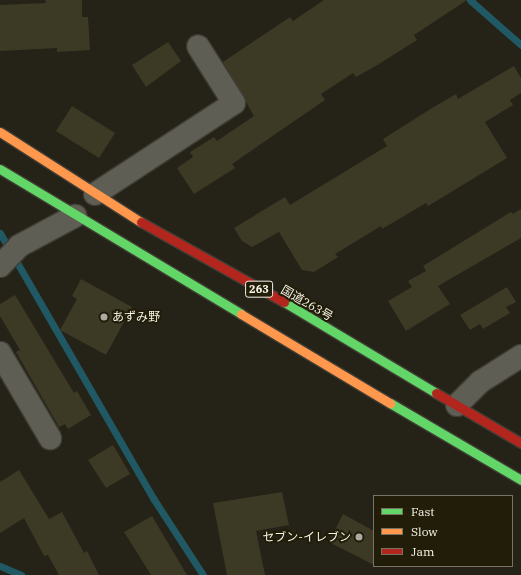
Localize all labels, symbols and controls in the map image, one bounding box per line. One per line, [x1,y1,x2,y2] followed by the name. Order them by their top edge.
[245,280,273,298] road number: 263
[278,282,336,324] street label: 国道263号
[112,310,160,324] place label: あずみ野
[99,312,109,322] marker: あずみ野
[373,495,513,567] legend
[411,504,435,519] text: Fast
[411,524,438,539] text: Slow
[262,530,351,544] place label: セブン-イレブン
[354,532,364,542] marker: セブン-イレブン
[411,544,434,559] text: Jam

